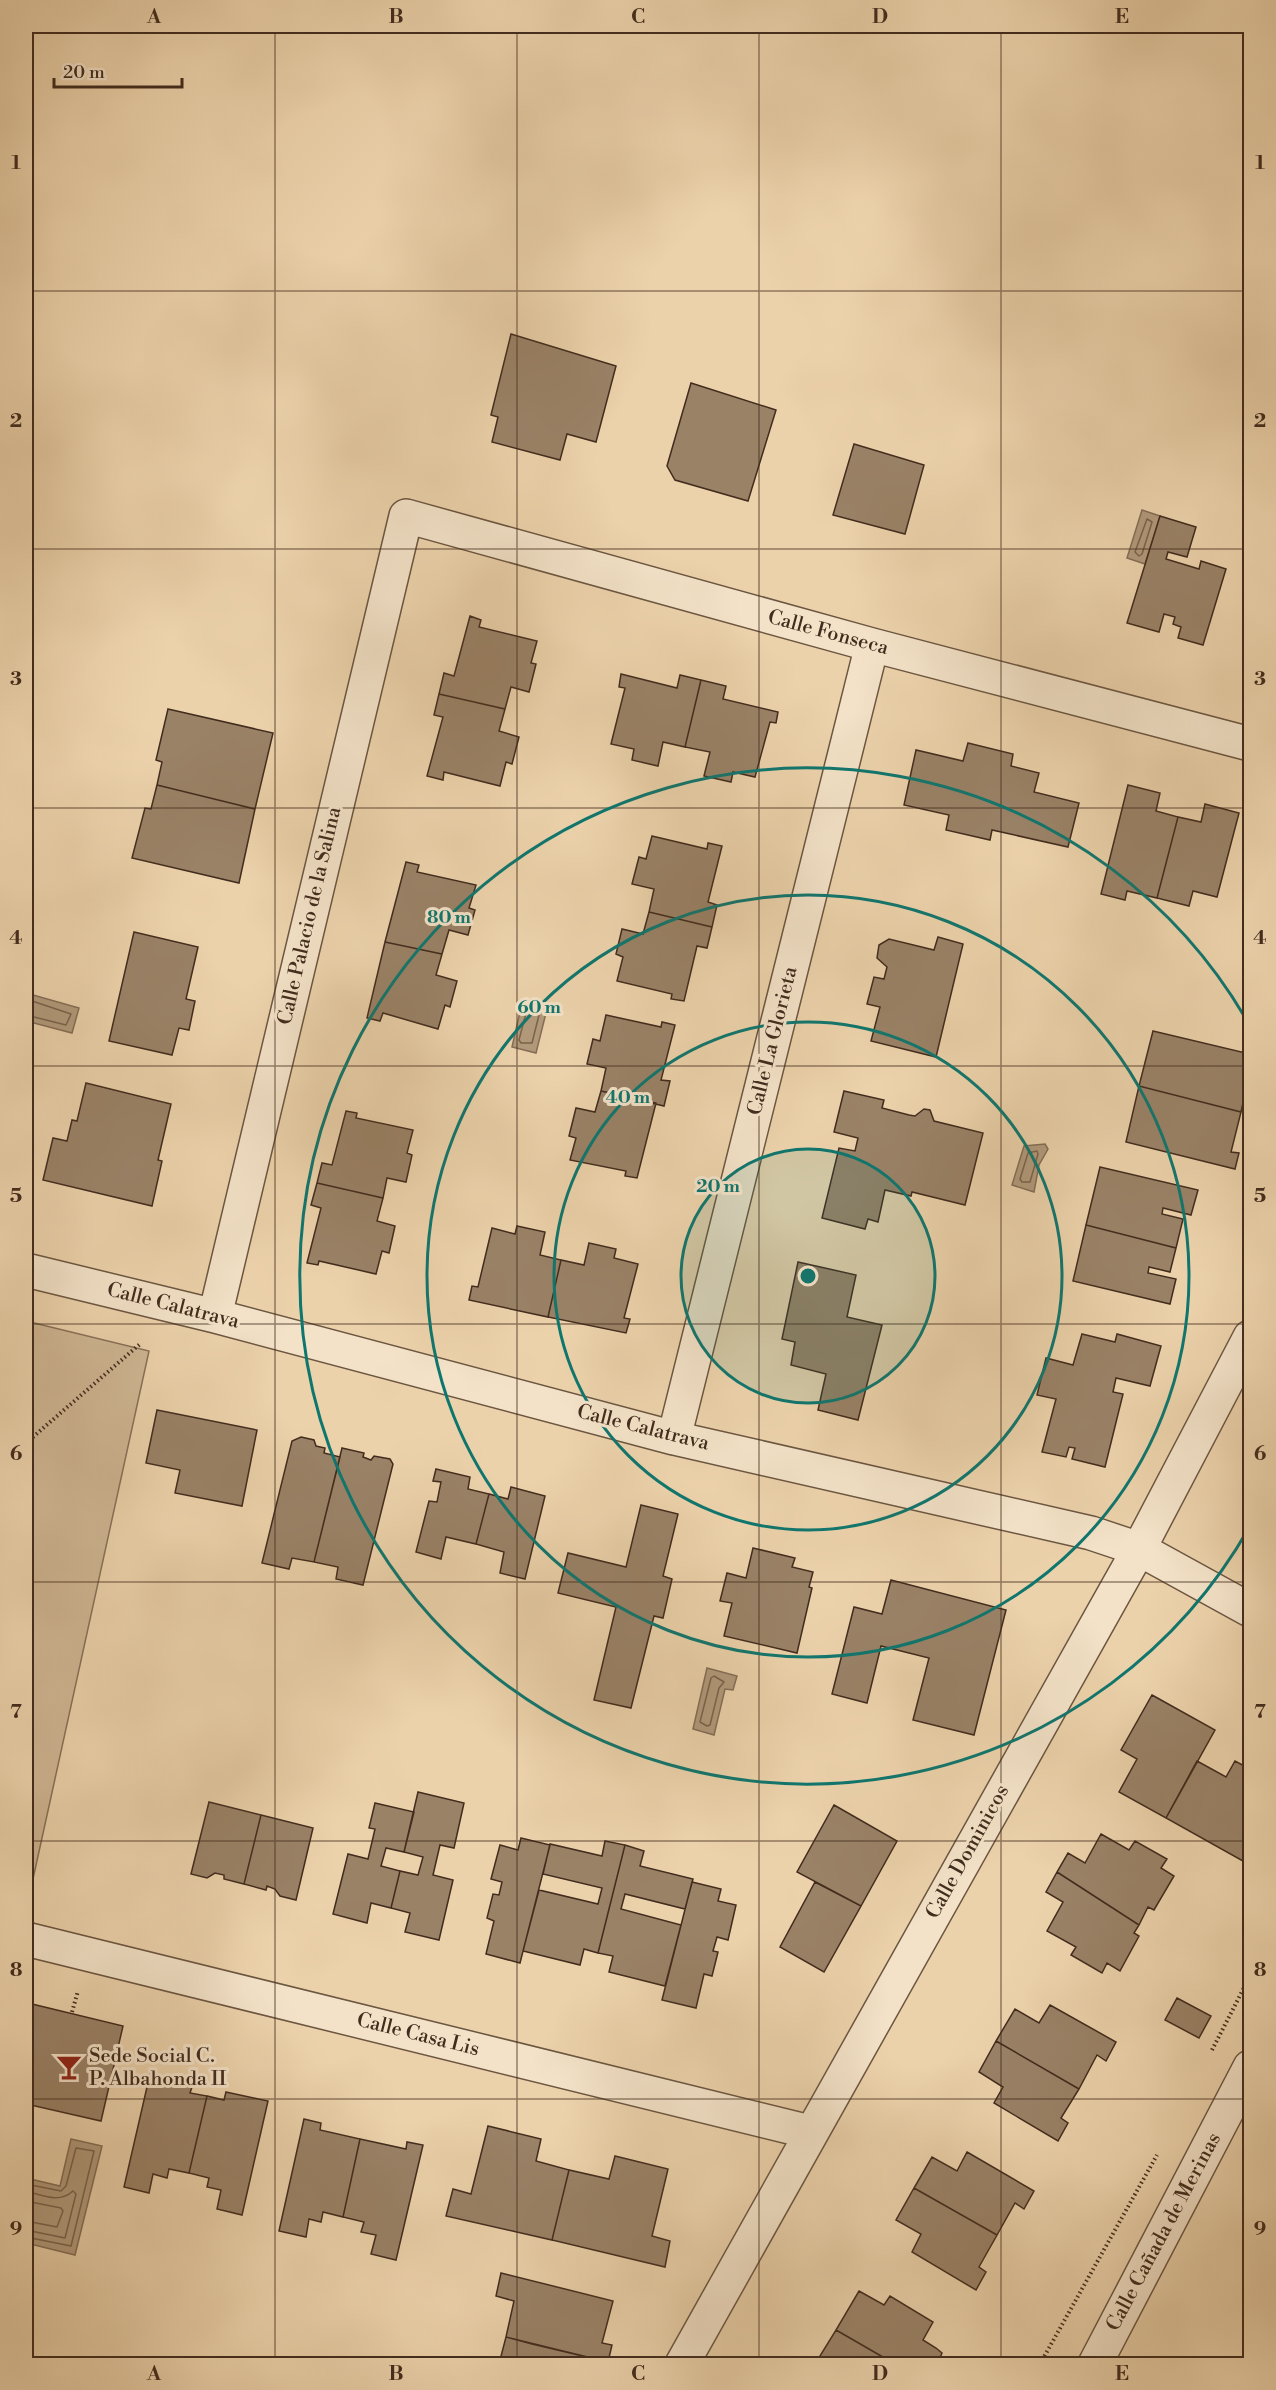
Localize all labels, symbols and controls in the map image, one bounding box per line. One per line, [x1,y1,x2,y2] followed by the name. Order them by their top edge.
[146,5,162,30] text: A
[388,5,404,30] text: B
[631,5,645,30] text: C
[872,5,888,30] text: D
[1115,5,1129,30] text: E
[54,51,182,89] scale bar
[63,61,105,84] text: 20 m
[11,151,21,176] text: 1
[1255,151,1265,176] text: 1
[10,409,22,434] text: 2
[1254,409,1266,434] text: 2
[765,605,892,661] street label: Calle Fonseca
[10,667,22,692] text: 3
[1254,667,1266,692] text: 3
[273,804,347,1027] street label: Calle Palacio de la Salina
[427,906,472,929] text: 80 m
[9,926,23,951] text: 4
[1253,926,1267,951] text: 4
[742,963,804,1118] street label: Calle La Glorieta
[517,996,561,1019] text: 60 m
[606,1086,651,1109] text: 40 m
[696,1175,740,1198] text: 20 m
[10,1184,22,1209] text: 5
[1254,1184,1266,1209] text: 5
[798,1266,818,1286] centre of rings
[104,1277,243,1335] street label: Calle Calatrava
[574,1399,713,1457] street label: Calle Calatrava
[10,1442,23,1467] text: 6
[1254,1442,1267,1467] text: 6
[10,1700,22,1725] text: 7
[1254,1700,1266,1725] text: 7
[921,1781,1015,1923] street label: Calle Dominicos
[10,1958,23,1983] text: 8
[1254,1958,1267,1983] text: 8
[354,2008,482,2062] street label: Calle Casa Lis
[89,2044,227,2092] place label: Sede Social C. P. Albahonda II
[54,2052,84,2082] bar icon: Sede Social C. P. Albahonda II
[1101,2128,1227,2336] street label: Calle Cañada de Merinas
[10,2217,22,2242] text: 9
[1254,2217,1266,2242] text: 9
[146,2362,162,2387] text: A
[388,2362,404,2387] text: B
[631,2362,645,2387] text: C
[872,2362,888,2387] text: D
[1115,2362,1129,2387] text: E

